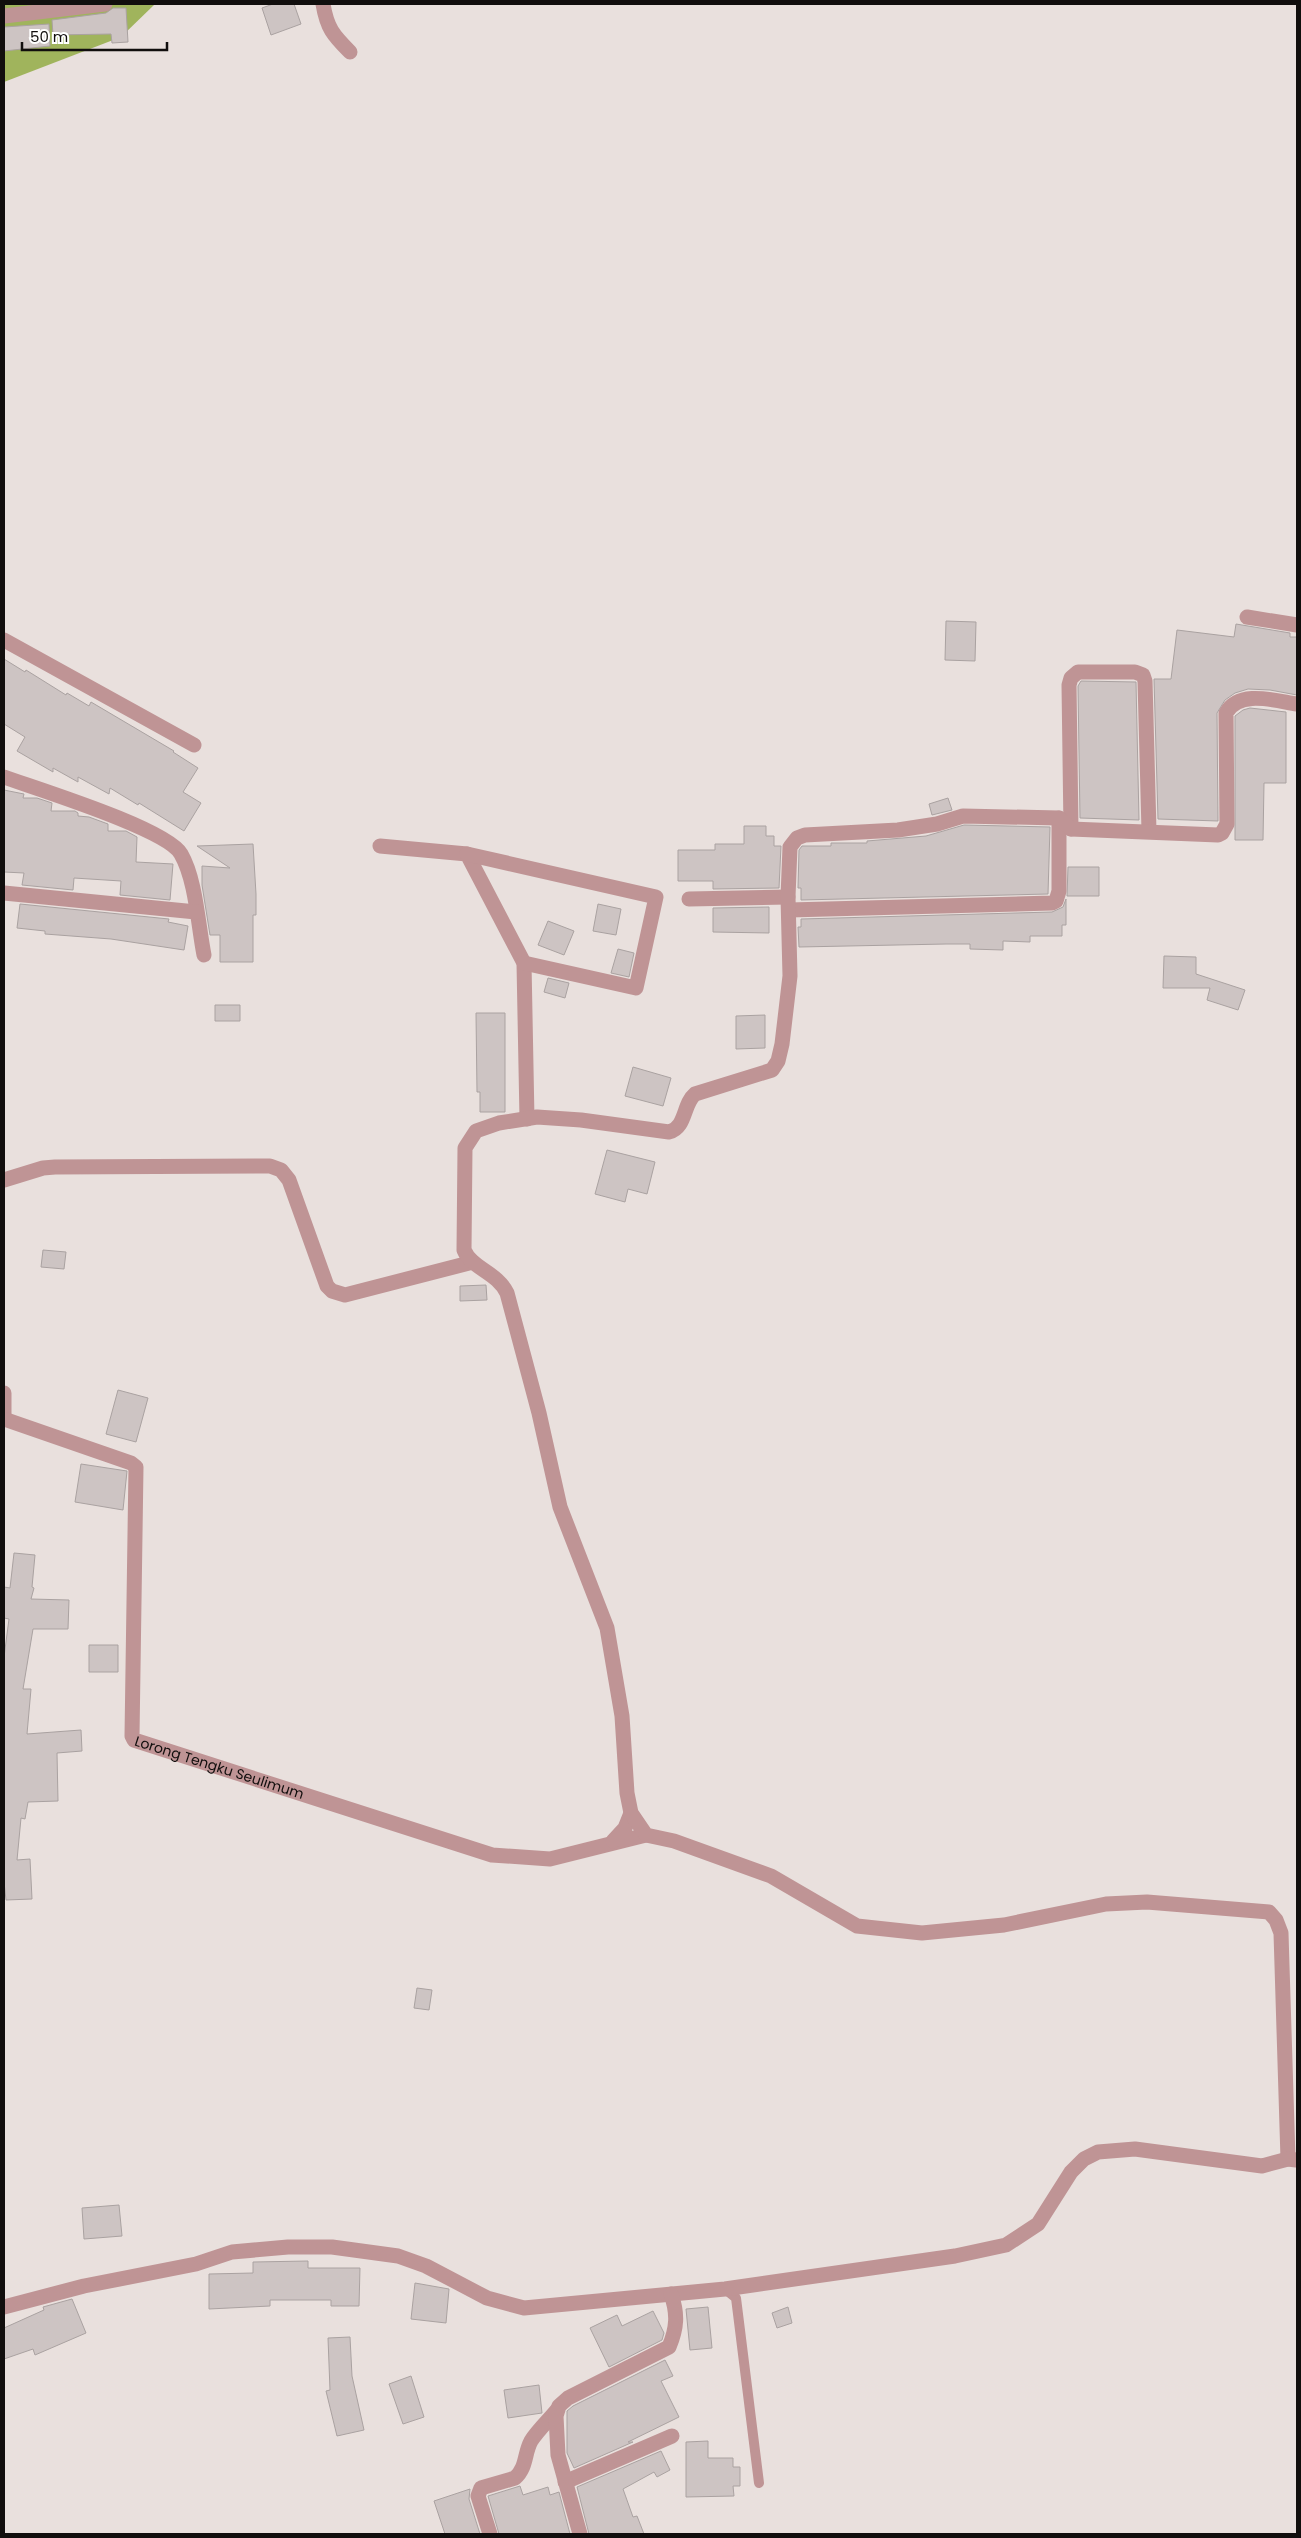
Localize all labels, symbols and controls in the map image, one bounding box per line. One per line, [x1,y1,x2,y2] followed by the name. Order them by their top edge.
[22,20,168,52] scale bar
[30,26,68,47] text: 50 m
[132,1731,307,1804] street label: Lorong Tengku Seulimum

